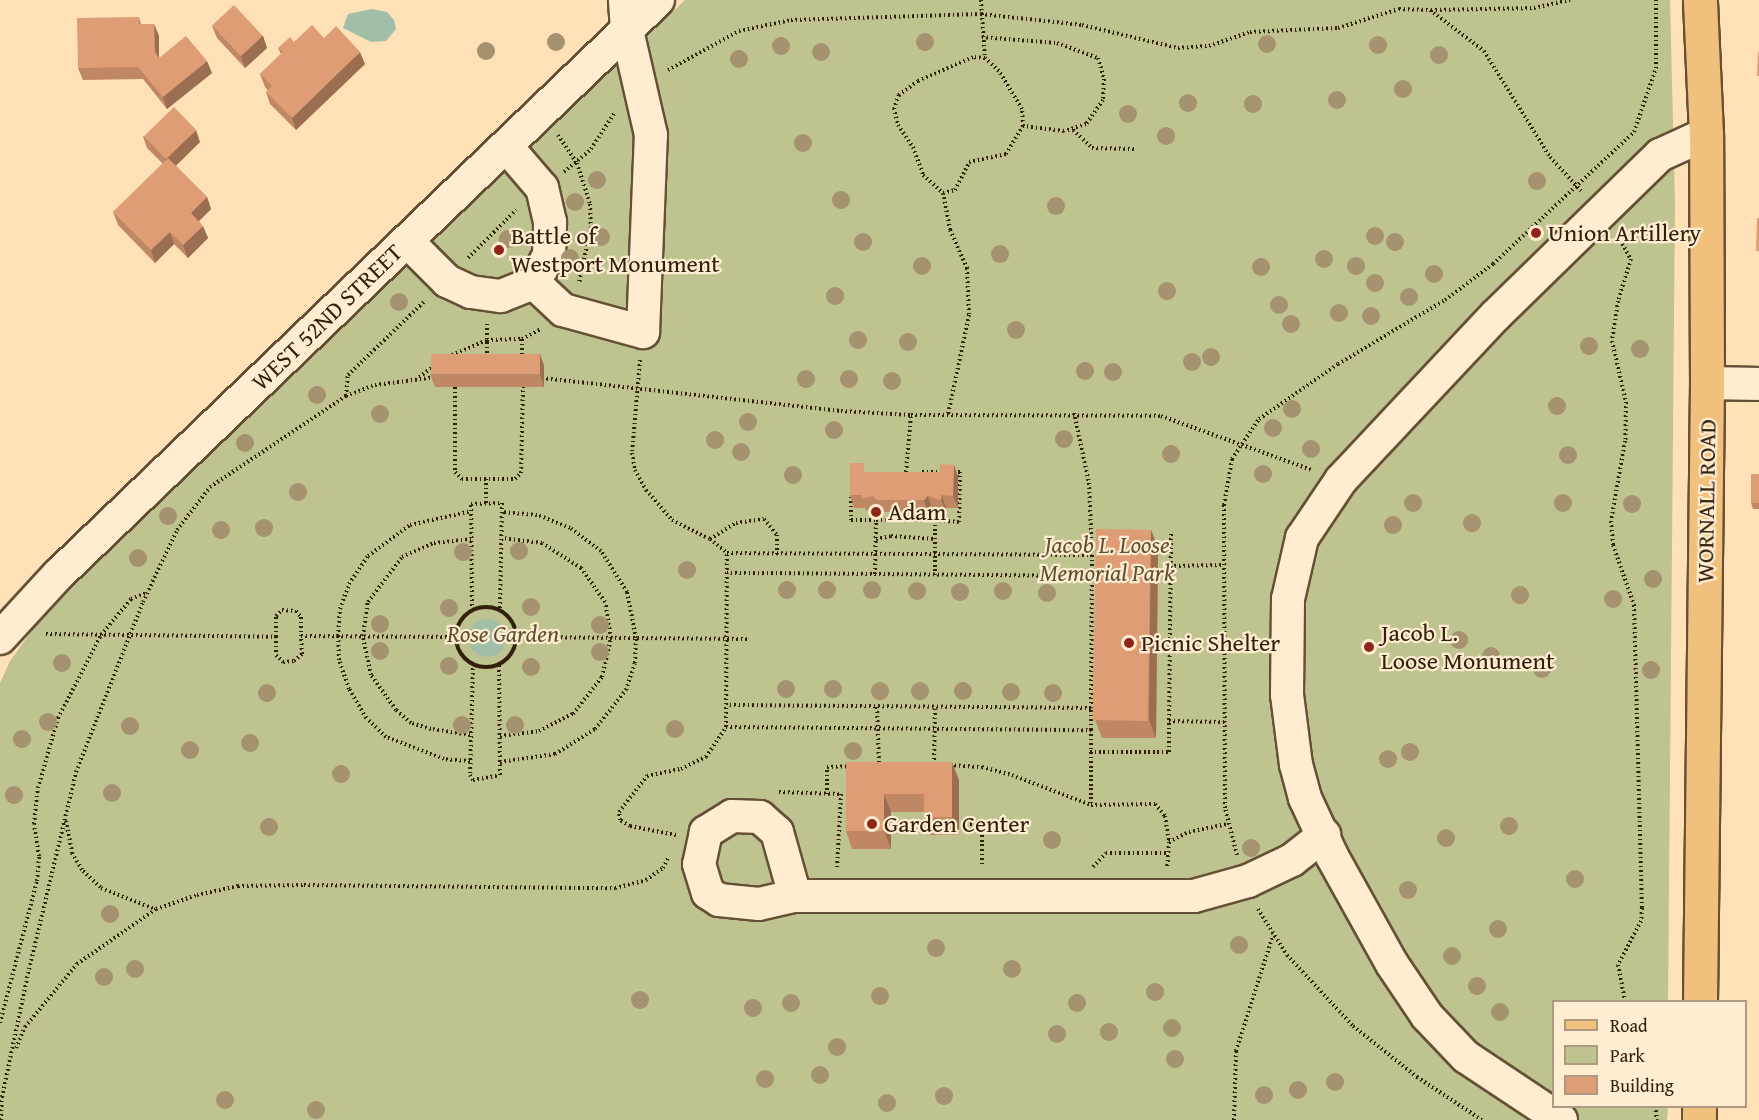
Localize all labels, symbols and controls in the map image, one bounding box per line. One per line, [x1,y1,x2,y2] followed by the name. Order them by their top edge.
[1548,219,1701,247] place label: Union Artillery
[511,222,720,278] place label: Battle of Westport Monument
[1529,226,1543,240] marker: Union Artillery
[246,238,408,396] street label: WEST 52ND STREET
[492,243,506,257] marker: Battle of Westport Monument
[1690,419,1722,583] street label: WORNALL ROAD
[888,498,946,526] place label: Adam
[869,505,883,519] marker: Adam
[1039,531,1175,587] park label: Jacob L. Loose Memorial Park
[1381,619,1554,675] place label: Jacob L. Loose Monument
[447,620,559,648] park label: Rose Garden
[1141,629,1280,657] place label: Picnic Shelter
[1122,636,1136,650] marker: Picnic Shelter
[1362,640,1376,654] marker: Jacob L. Loose Monument
[884,810,1029,838] place label: Garden Center
[865,817,879,831] marker: Garden Center
[1552,1000,1747,1108] legend
[1610,1012,1648,1039] text: Road
[1610,1042,1645,1069] text: Park
[1610,1072,1674,1099] text: Building

